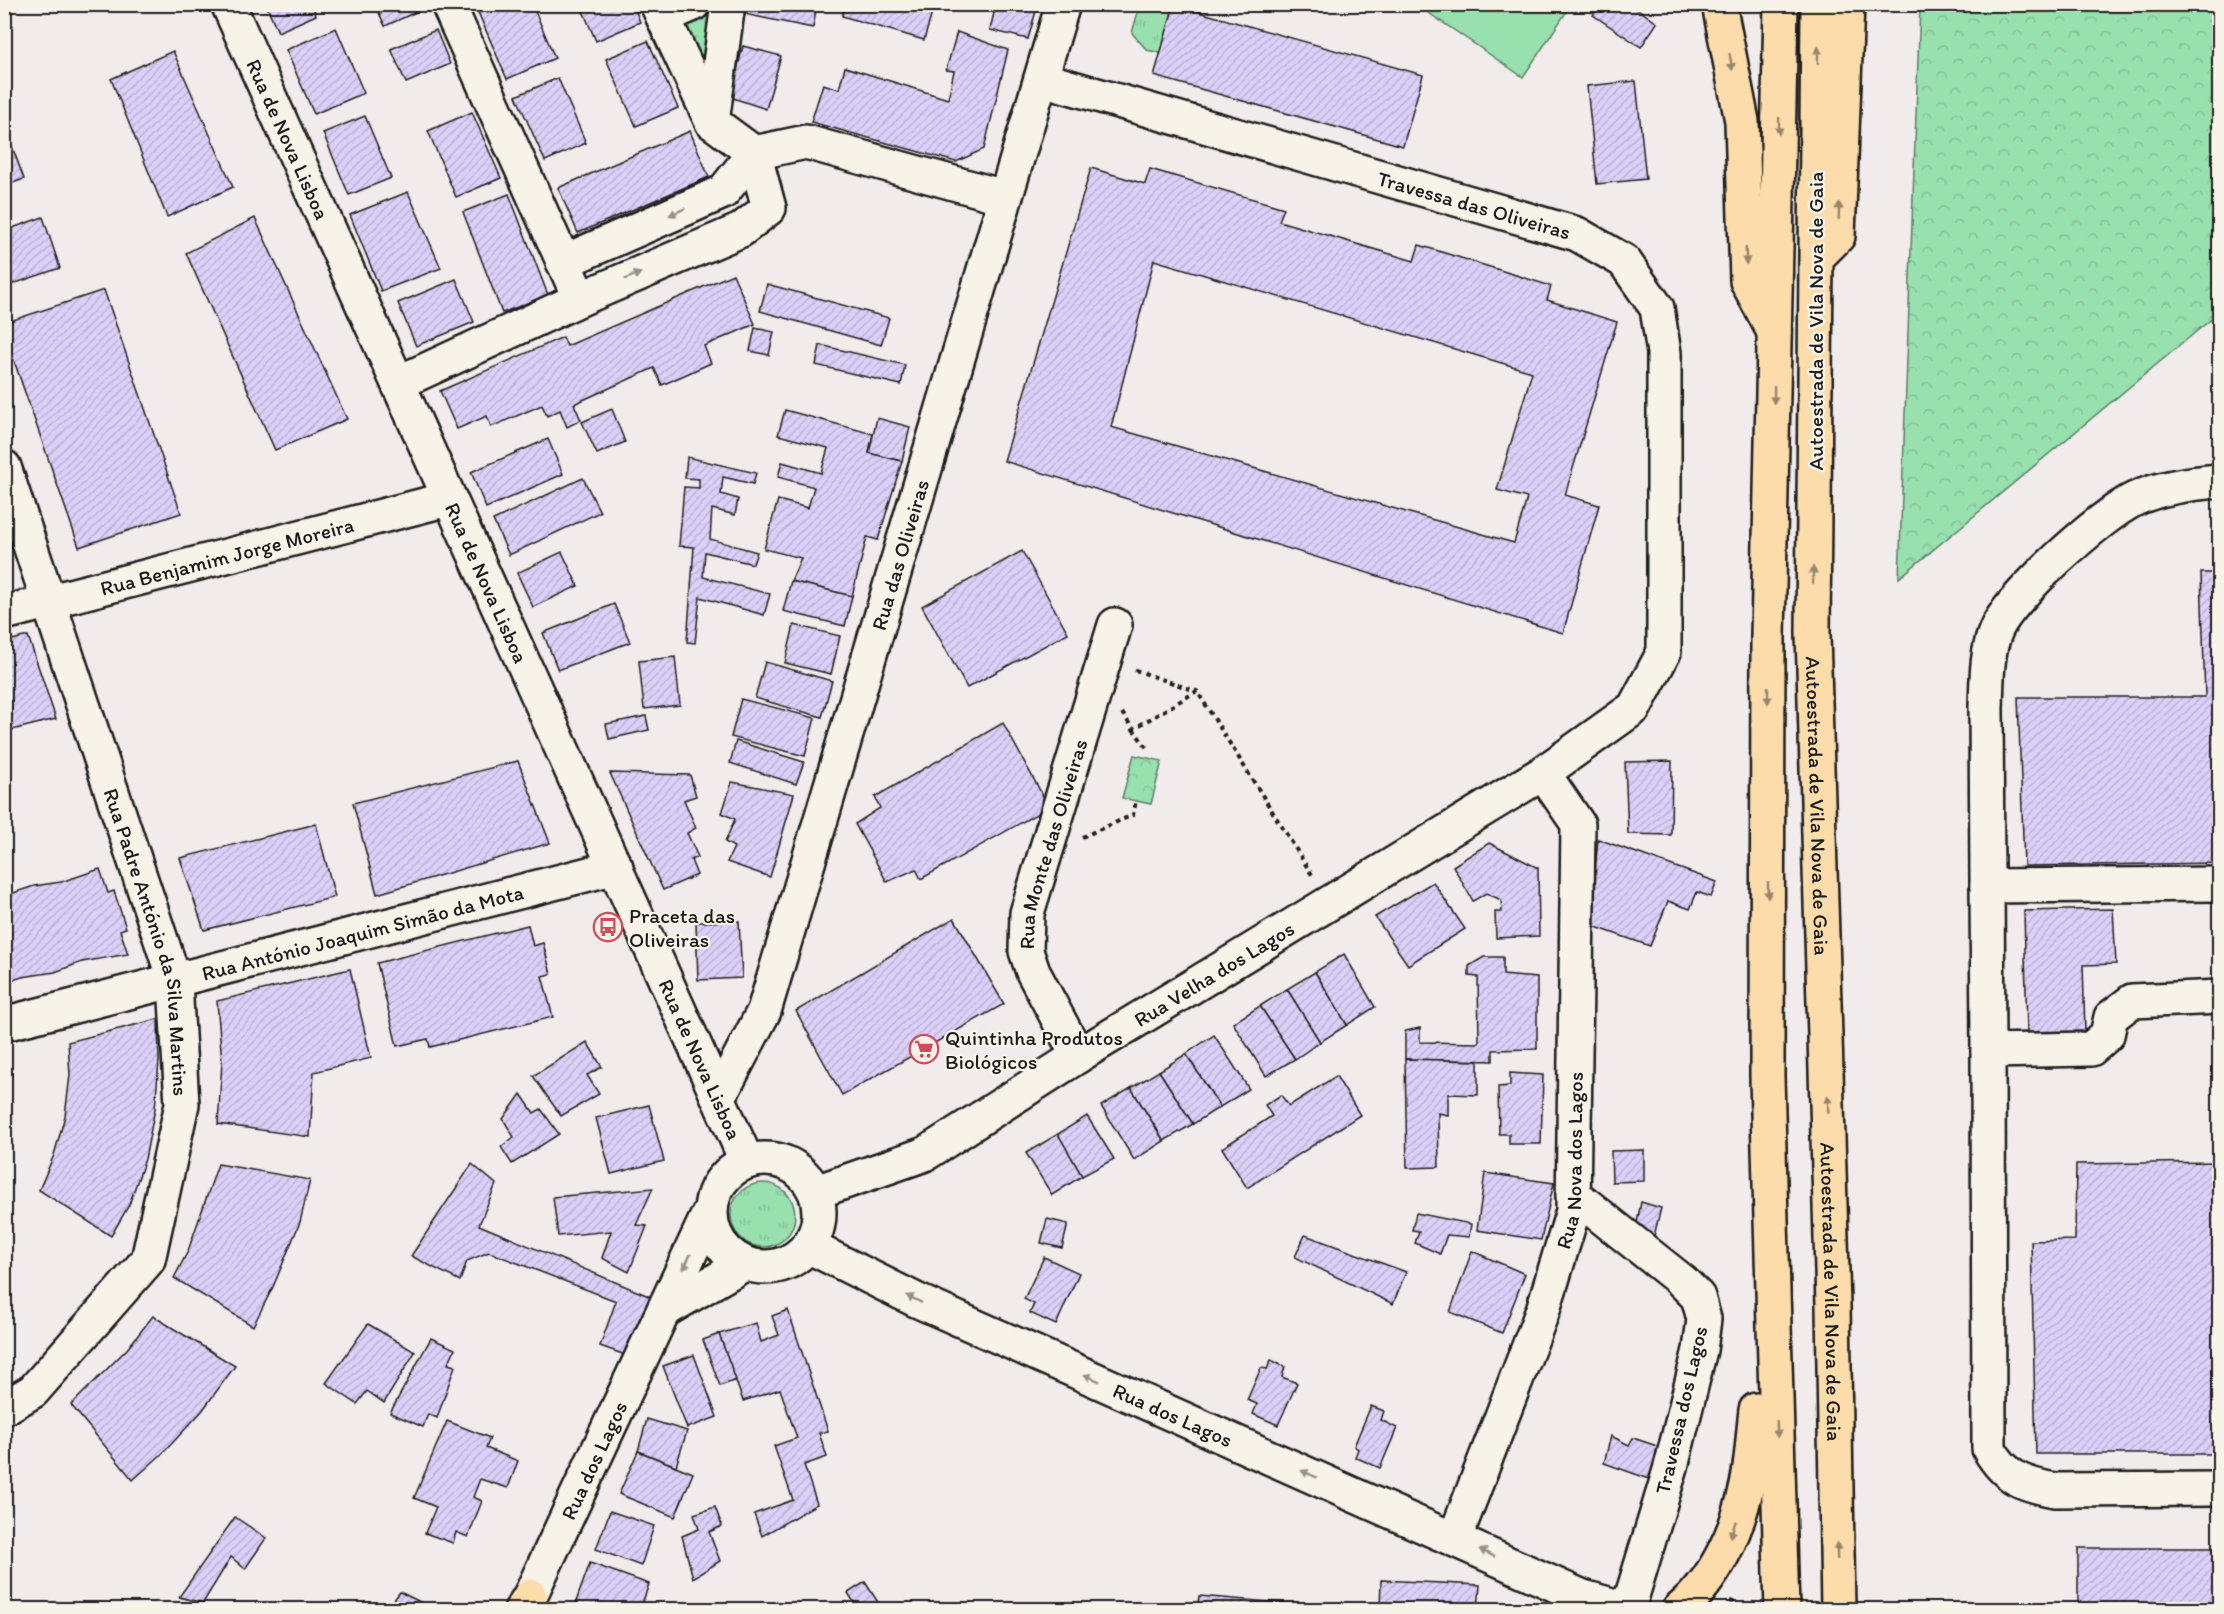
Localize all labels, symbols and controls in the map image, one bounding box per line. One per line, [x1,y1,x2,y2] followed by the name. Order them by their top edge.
[1813,45,1822,64] one-way arrow
[1727,52,1736,71] one-way arrow
[242,55,335,223] street label: Rua de Nova Lisboa
[1774,116,1784,135] one-way arrow
[1375,165,1573,245] street label: Travessa das Oliveiras
[1803,172,1828,470] street label: Autoestrada de Vila Nova de Gaia
[1834,201,1843,220] one-way arrow
[669,208,686,217] one-way arrow
[1741,246,1751,265] one-way arrow
[625,271,643,281] one-way arrow
[1770,385,1779,404] one-way arrow
[865,476,934,633] street label: Rua das Oliveiras
[441,498,534,667] street label: Rua de Nova Lisboa
[98,511,356,600] street label: Rua Benjamim Jorge Moreira
[1808,566,1818,585] one-way arrow
[1801,656,1835,956] street label: Autoestrada de Vila Nova de Gaia
[1763,686,1773,705] one-way arrow
[1014,736,1092,950] street label: Rua Monte das Oliveiras
[99,785,194,1097] street label: Rua Padre António da Silva Martins
[199,879,526,985] street label: Rua António Joaquim Simão da Mota
[1763,881,1772,900] one-way arrow
[629,903,735,952] place label: Praceta das Oliveiras
[592,911,624,943] bus stop icon: Praceta das Oliveiras
[1129,915,1298,1032] street label: Rua Velha dos Lagos
[654,975,748,1143] street label: Rua de Nova Lisboa
[945,1025,1123,1074] place label: Quintinha Produtos Biológicos
[908,1033,940,1065] supermarket icon: Quintinha Produtos Biológicos
[1550,1072,1587,1252] street label: Rua Nova dos Lagos
[1823,1095,1833,1114] one-way arrow
[1816,1142,1848,1441] street label: Autoestrada de Vila Nova de Gaia
[682,1253,692,1271] one-way arrow
[906,1294,923,1303] one-way arrow
[1650,1324,1712,1496] street label: Travessa dos Lagos
[1083,1373,1101,1383] one-way arrow
[1109,1377,1237,1452] street label: Rua dos Lagos
[555,1397,632,1523] street label: Rua dos Lagos
[1772,1420,1782,1439] one-way arrow
[1300,1469,1318,1478] one-way arrow
[1727,1520,1737,1538] one-way arrow
[1832,1542,1842,1561] one-way arrow
[1479,1549,1496,1558] one-way arrow

